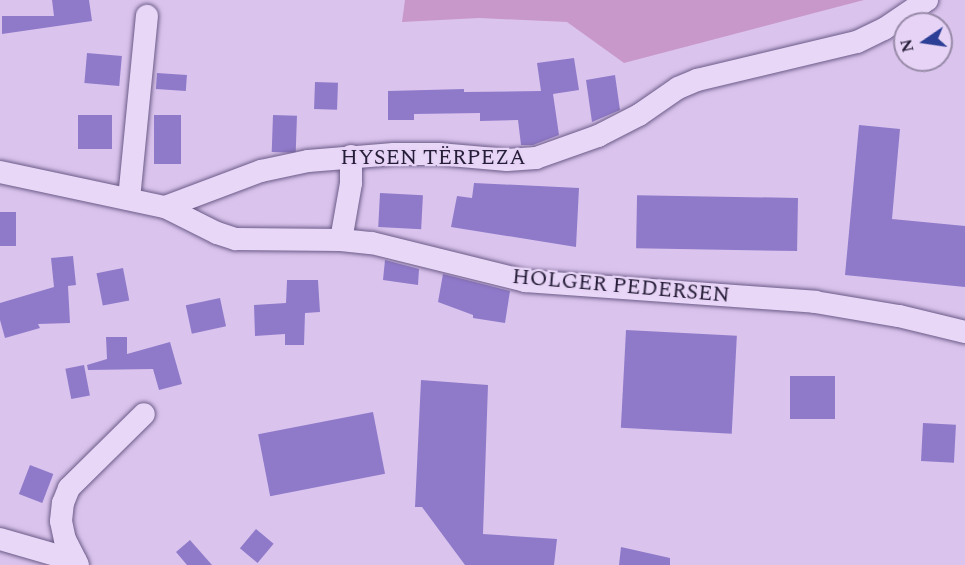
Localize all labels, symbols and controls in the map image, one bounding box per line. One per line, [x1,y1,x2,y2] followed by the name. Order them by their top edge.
[893,12,953,72] north arrow
[894,37,921,55] text: N
[340,145,526,171] street label: HYSEN TËRPEZA
[511,263,731,309] street label: HOLGER PEDERSEN

